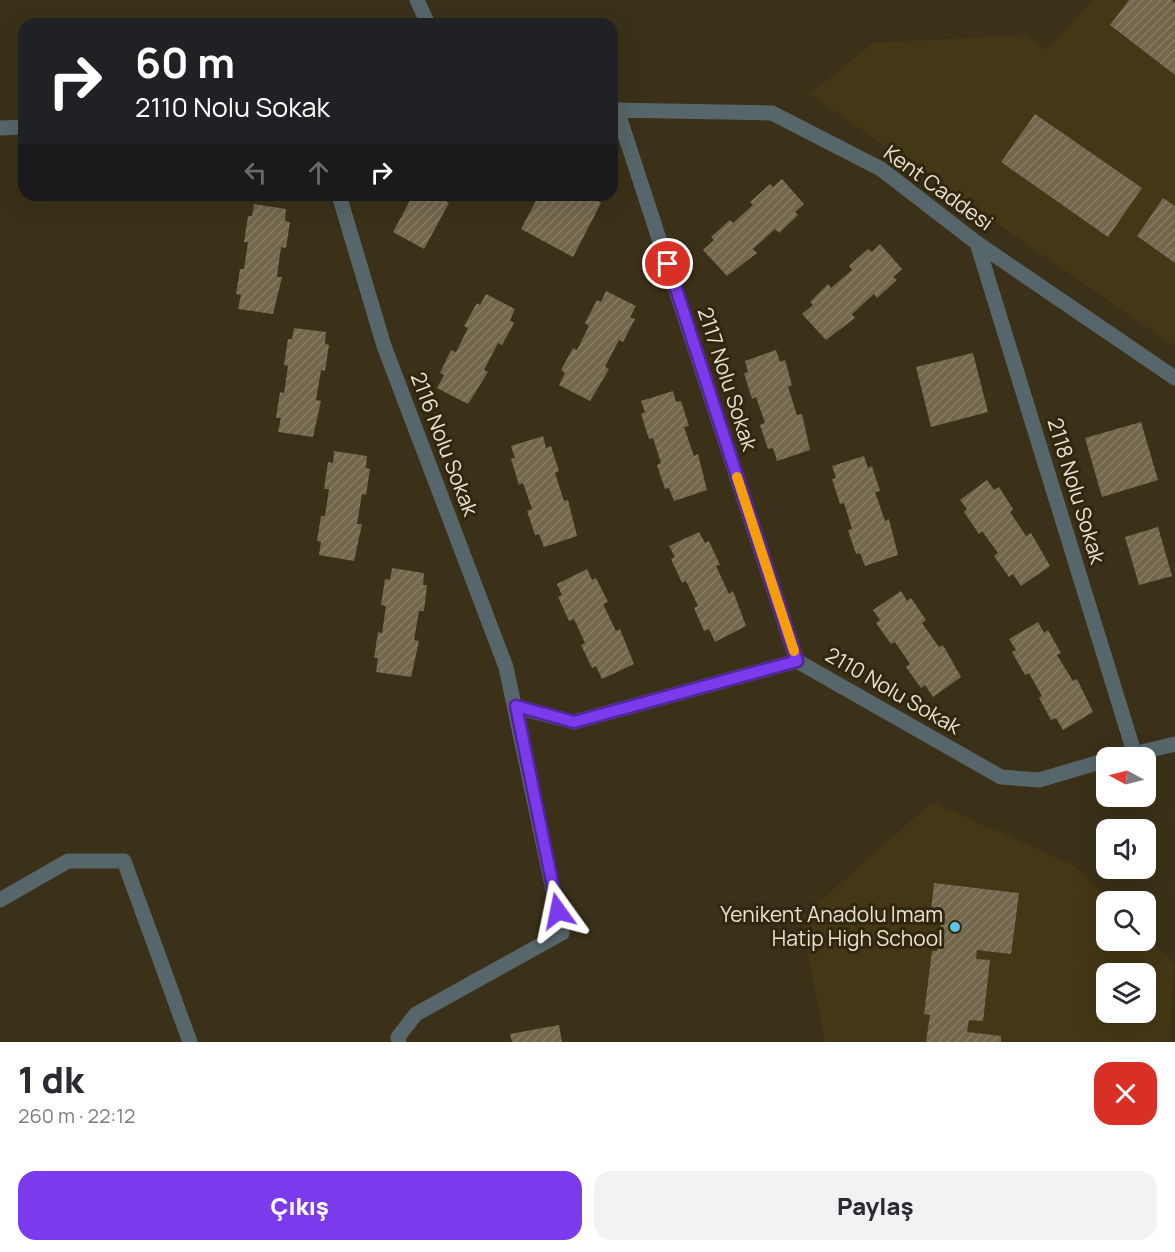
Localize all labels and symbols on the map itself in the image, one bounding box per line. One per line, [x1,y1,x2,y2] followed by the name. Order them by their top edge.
[878,138,999,236] street label: Kent Caddesi
[642,238,693,289] pin
[692,303,765,455] street label: 2117 Nolu Sokak
[405,368,485,520] street label: 2116 Nolu Sokak
[1041,414,1113,568] street label: 2118 Nolu Sokak
[821,640,967,740] street label: 2110 Nolu Sokak
[1096,747,1156,807] north arrow
[526,879,590,943] position arrow
[720,900,943,952] place label: Yenikent Anadolu Imam Hatip High School
[948,920,962,934] marker: Yenikent Anadolu Imam Hatip High School

